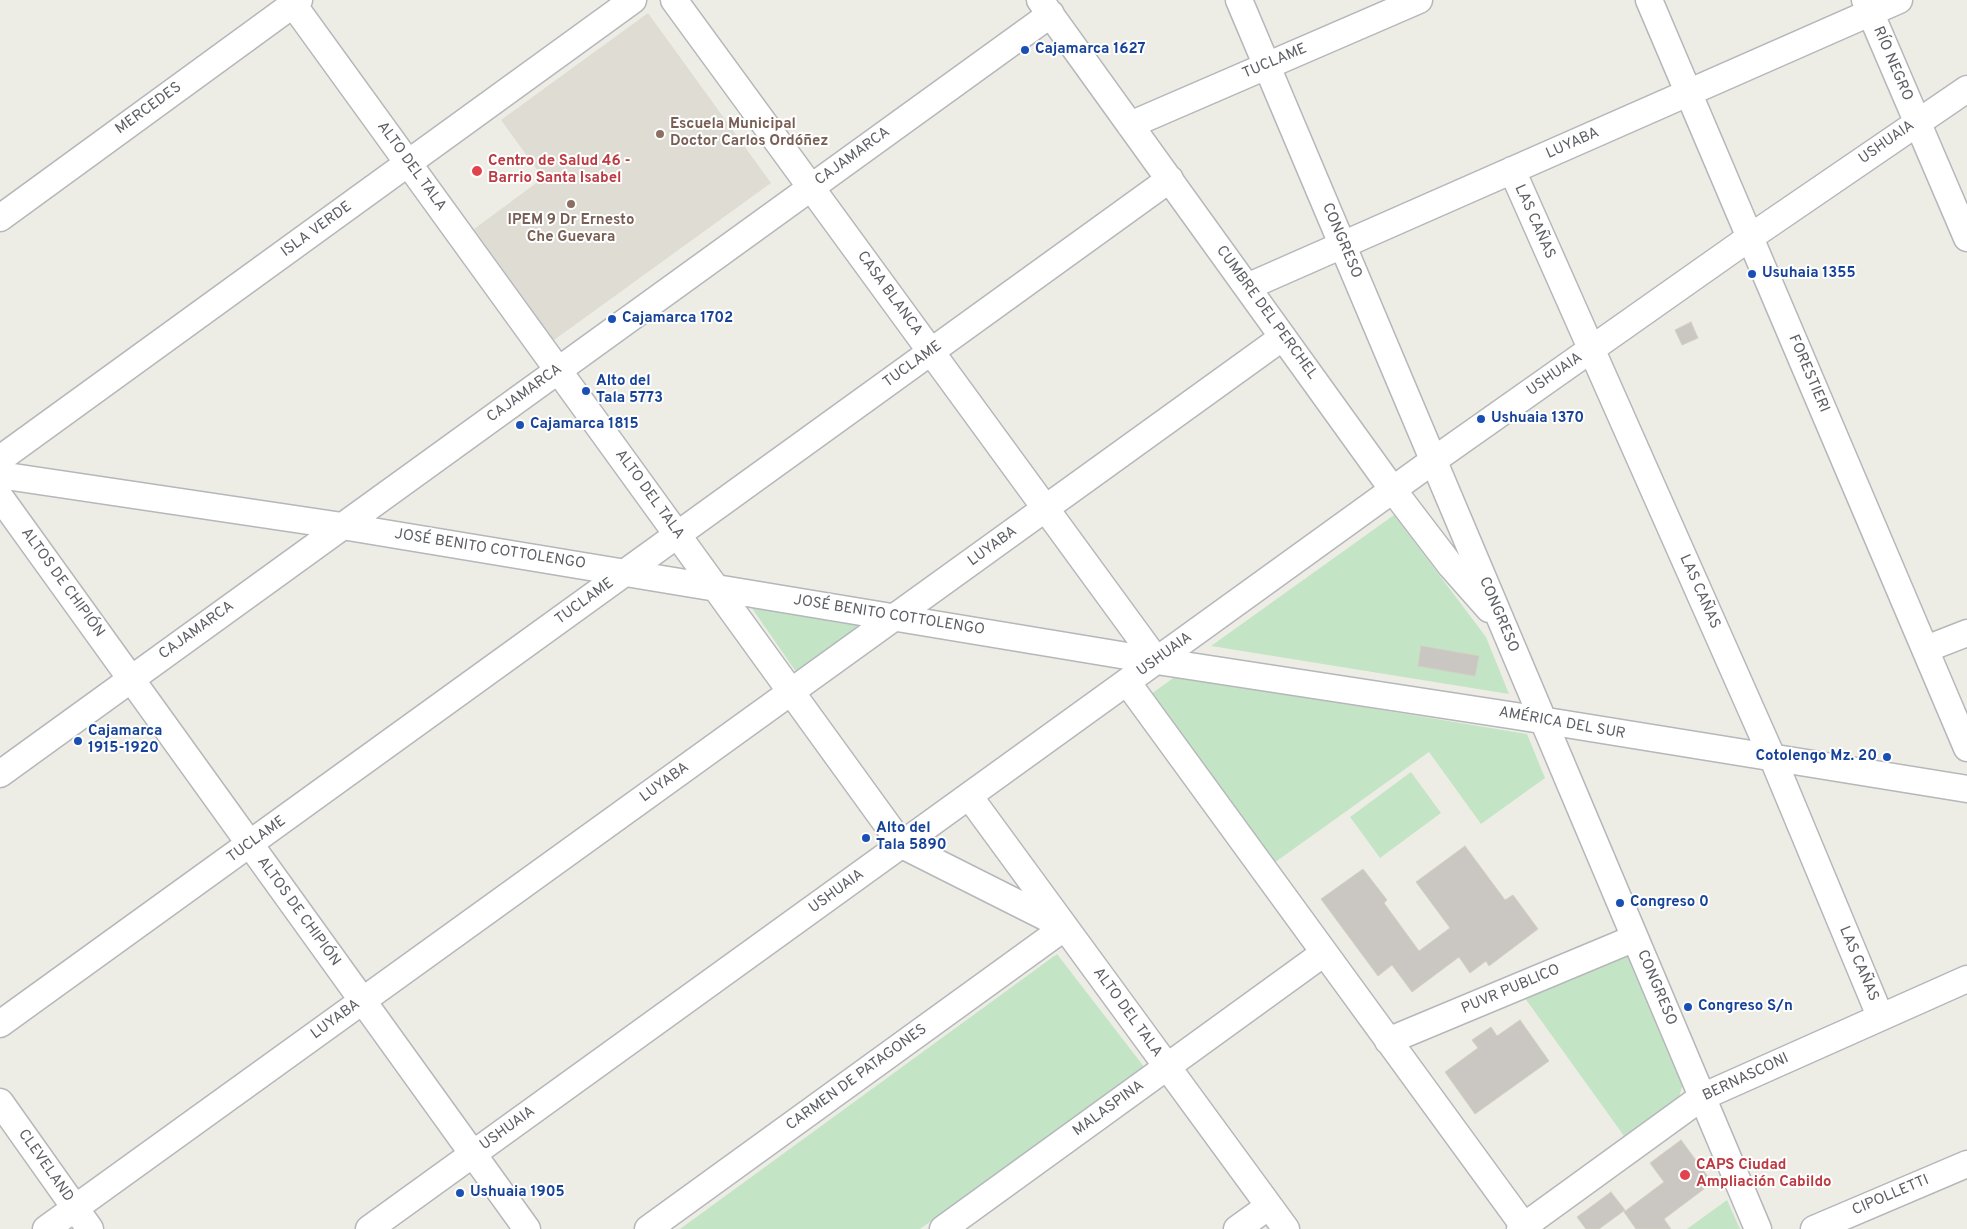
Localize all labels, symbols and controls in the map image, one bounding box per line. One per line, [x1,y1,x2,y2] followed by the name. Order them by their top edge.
[1868,24,1916,104] street label: RÍO NEGRO
[1240,40,1310,84] street label: TUCLAME
[1035,41,1145,59] place label: Cajamarca 1627
[1019,44,1031,56] marker: Cajamarca 1627
[113,79,185,139] street label: MERCEDES
[670,116,828,151] place label: Escuela Municipal Doctor Carlos Ordóñez
[1856,117,1918,169] street label: USHUAIA
[372,119,450,215] street label: ALTO DEL TALA
[812,124,894,190] street label: CAJAMARCA
[1544,124,1602,164] street label: LUYABA
[654,128,666,140] marker: Escuela Municipal Doctor Carlos Ordóñez
[488,153,631,188] place label: Centro de Salud 46 - Barrio Santa Isabel
[470,164,484,178] marker: Centro de Salud 46 - Barrio Santa Isabel
[1510,182,1558,262] street label: LAS CAÑAS
[278,198,356,262] street label: ISLA VERDE
[565,198,577,210] marker: IPEM 9 Dr Ernesto Che Guevara
[1317,201,1365,281] street label: CONGRESO
[508,212,634,247] place label: IPEM 9 Dr Ernesto Che Guevara
[1211,243,1321,383] street label: CUMBRE DEL PERCHEL
[852,248,926,340] street label: CASA BLANCA
[1762,265,1856,283] place label: Usuhaia 1355
[1746,268,1758,280] marker: Usuhaia 1355
[622,310,733,328] place label: Cajamarca 1702
[606,313,618,325] marker: Cajamarca 1702
[1784,332,1832,416] street label: FORESTIERI
[880,338,946,392] street label: TUCLAME
[1524,349,1586,401] street label: USHUAIA
[484,361,566,427] street label: CAJAMARCA
[596,373,663,408] place label: Alto del Tala 5773
[580,385,592,397] marker: Alto del Tala 5773
[1491,410,1584,428] place label: Ushuaia 1370
[1475,413,1487,425] marker: Ushuaia 1370
[530,416,639,434] place label: Cajamarca 1815
[514,419,526,431] marker: Cajamarca 1815
[610,447,688,543] street label: ALTO DEL TALA
[965,523,1021,571] street label: LUYABA
[16,525,108,641] street label: ALTOS DE CHIPIÓN
[393,526,587,574] street label: JOSÉ BENITO COTTOLENGO
[1675,552,1723,632] street label: LAS CAÑAS
[552,575,618,629] street label: TUCLAME
[1474,575,1522,655] street label: CONGRESO
[792,592,986,640] street label: JOSÉ BENITO COTTOLENGO
[156,598,238,664] street label: CAJAMARCA
[1134,629,1196,681] street label: USHUAIA
[1497,704,1627,744] street label: AMÉRICA DEL SUR
[88,723,162,758] place label: Cajamarca 1915-1920
[72,735,84,747] marker: Cajamarca 1915-1920
[1756,748,1877,766] place label: Cotolengo Mz. 20
[1881,751,1893,763] marker: Cotolengo Mz. 20
[637,759,693,807] street label: LUYABA
[224,813,290,867] street label: TUCLAME
[876,820,947,855] place label: Alto del Tala 5890
[860,832,872,844] marker: Alto del Tala 5890
[252,854,344,970] street label: ALTOS DE CHIPIÓN
[806,866,868,918] street label: USHUAIA
[1630,894,1709,912] place label: Congreso 0
[1614,897,1626,909] marker: Congreso 0
[1834,924,1882,1004] street label: LAS CAÑAS
[1632,948,1680,1028] street label: CONGRESO
[1459,961,1563,1019] street label: PUVR PUBLICO
[1088,965,1166,1061] street label: ALTO DEL TALA
[308,996,364,1044] street label: LUYABA
[1698,998,1793,1016] place label: Congreso S/n
[1682,1001,1694,1013] marker: Congreso S/n
[783,1021,931,1135] street label: CARMEN DE PATAGONES
[1700,1050,1792,1106] street label: BERNASCONI
[1070,1077,1148,1141] street label: MALASPINA
[477,1103,539,1155] street label: USHUAIA
[13,1126,77,1206] street label: CLEVELAND
[1696,1157,1832,1192] place label: CAPS Ciudad Ampliación Cabildo
[1678,1168,1692,1182] marker: CAPS Ciudad Ampliación Cabildo
[1850,1172,1932,1220] street label: CIPOLLETTI
[470,1184,565,1202] place label: Ushuaia 1905
[454,1187,466,1199] marker: Ushuaia 1905

